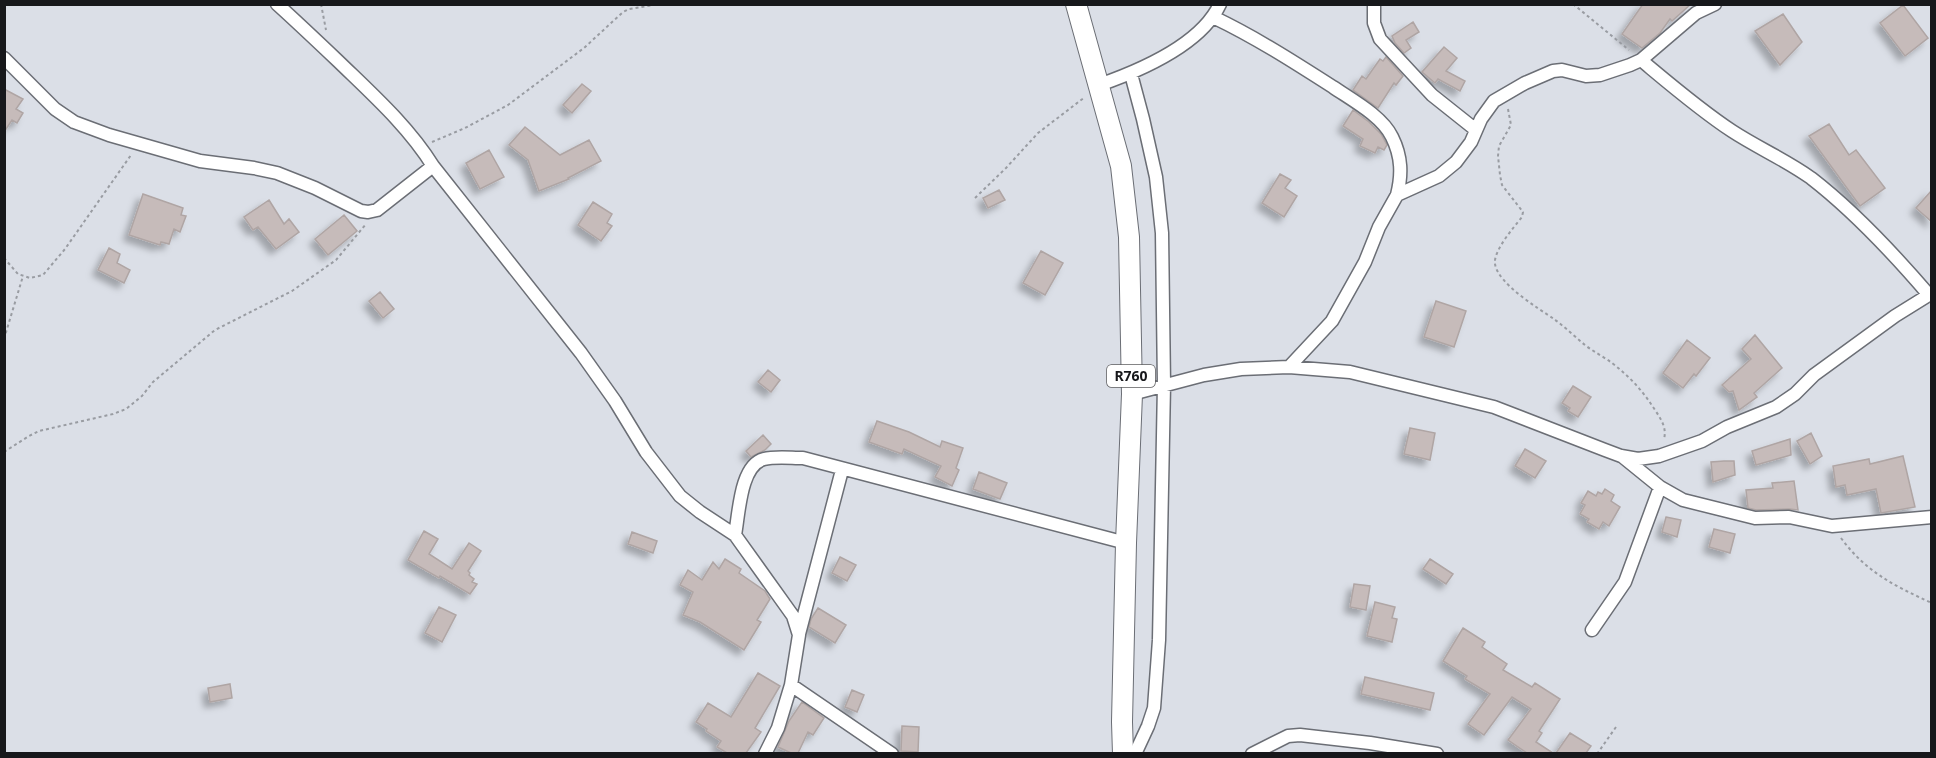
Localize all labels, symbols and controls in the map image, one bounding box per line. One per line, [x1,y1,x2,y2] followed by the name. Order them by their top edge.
[1107,365,1155,387] road number: R760

